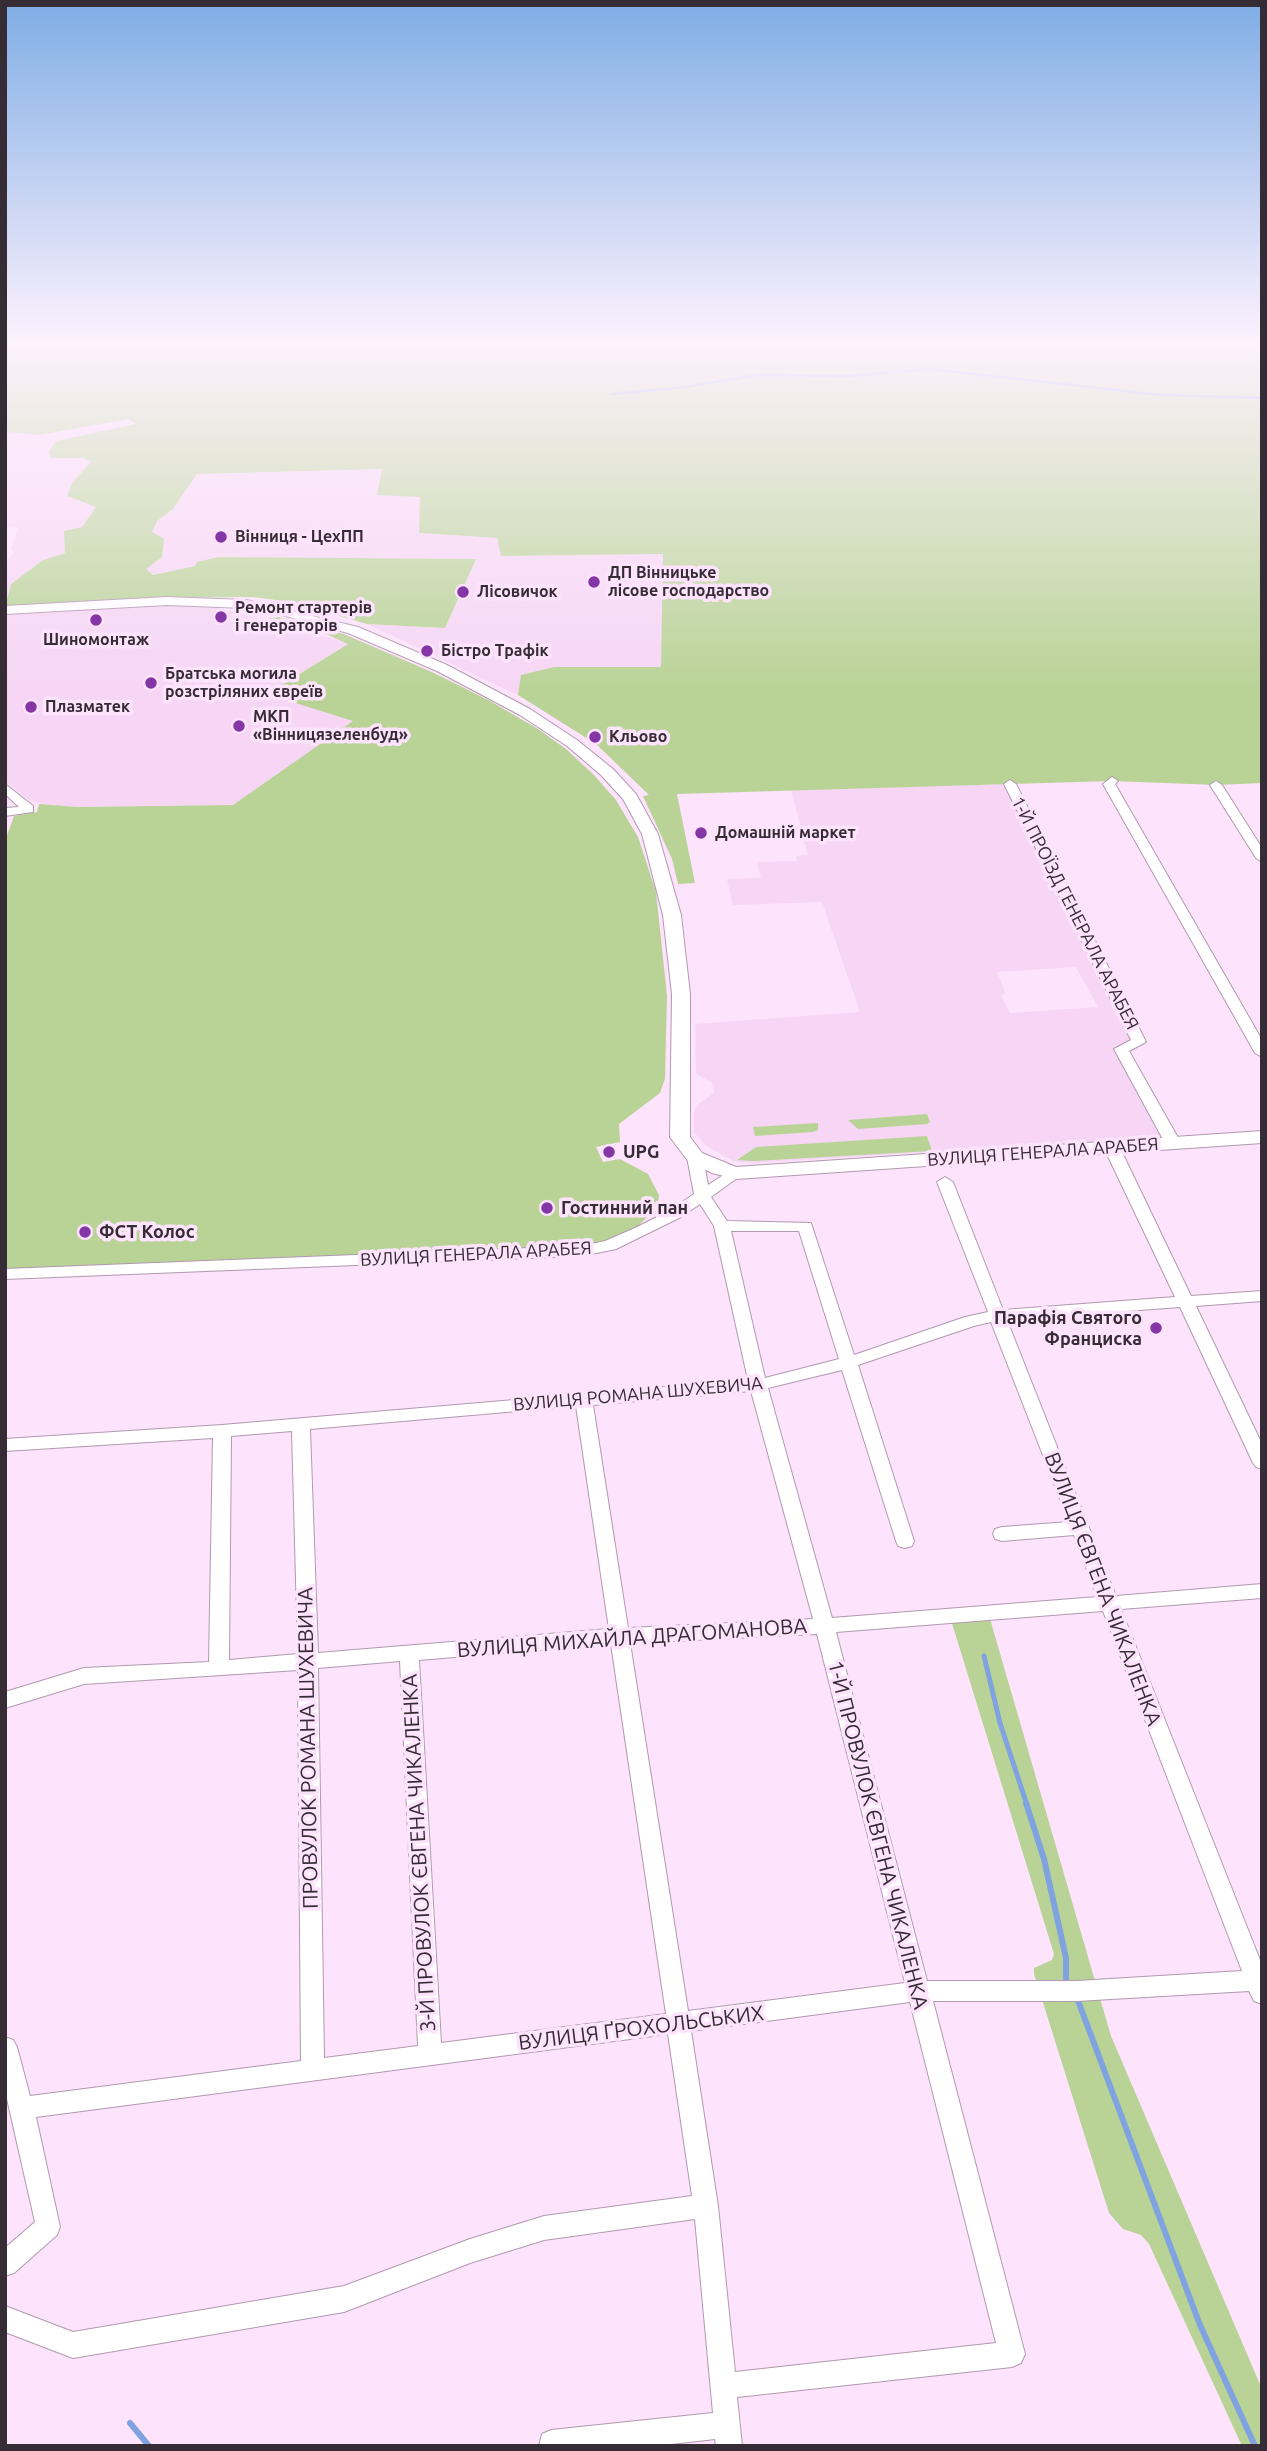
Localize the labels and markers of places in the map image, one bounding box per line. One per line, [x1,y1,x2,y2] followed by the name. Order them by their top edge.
[235,527,364,547] place label: Вінниця - ЦехПП
[213,529,229,545] marker: Вінниця - ЦехПП
[608,563,769,601] place label: ДП Вінницьке лісове господарство
[586,574,602,590] marker: ДП Вінницьке лісове господарство
[477,582,558,602] place label: Лісовичок
[455,584,471,600] marker: Лісовичок
[235,598,372,636] place label: Ремонт стартерів і генераторів
[213,609,229,625] marker: Ремонт стартерів і генераторів
[88,612,104,628] marker: Шиномонтаж
[43,630,149,650] place label: Шиномонтаж
[441,641,549,661] place label: Бістро Трафік
[419,643,435,659] marker: Бістро Трафік
[165,664,323,702] place label: Братська могила розстріляних євреїв
[143,675,159,691] marker: Братська могила розстріляних євреїв
[45,697,130,717] place label: Плазматек
[23,699,39,715] marker: Плазматек
[253,707,408,745] place label: МКП «Вінницязеленбуд»
[231,718,247,734] marker: МКП «Вінницязеленбуд»
[609,727,667,747] place label: Кльово
[587,729,603,745] marker: Кльово
[715,823,856,843] place label: Домашній маркет
[693,825,709,841] marker: Домашній маркет
[623,1141,659,1163] place label: UPG
[601,1144,617,1160] marker: UPG
[561,1197,688,1219] place label: Гостинний пан
[539,1200,555,1216] marker: Гостинний пан
[99,1221,194,1243] place label: ФСТ Колос
[77,1224,93,1240] marker: ФСТ Колос
[994,1307,1142,1350] place label: Парафія Святого Франциска
[1148,1320,1164,1336] marker: Парафія Святого Франциска

